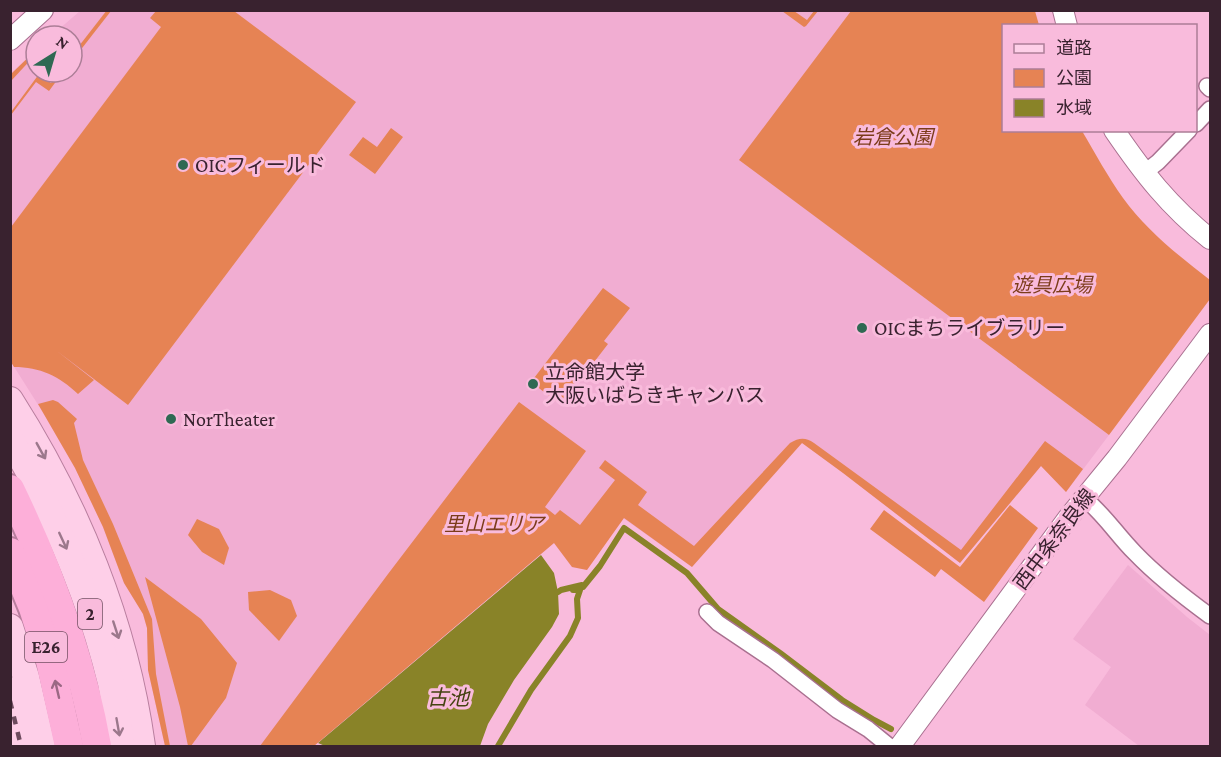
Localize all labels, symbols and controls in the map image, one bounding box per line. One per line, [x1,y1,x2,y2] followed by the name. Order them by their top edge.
[24,24,84,84] north arrow
[1002,24,1197,132] legend
[53,32,72,53] text: N
[1056,38,1092,58] text: 道路
[1056,68,1092,88] text: 公園
[1056,98,1092,118] text: 水域
[853,126,936,148] park label: 岩倉公園
[195,154,326,176] place label: OICフィールド
[176,158,190,172] marker: OICフィールド
[1012,274,1094,296] park label: 遊具広場
[874,317,1065,339] place label: OICまちライブラリー
[855,321,869,335] marker: OICまちライブラリー
[545,361,765,406] place label: 立命館大学 大阪いばらきキャンパス
[526,377,540,391] marker: 立命館大学 大阪いばらきキャンパス
[183,408,275,430] place label: NorTheater
[164,412,178,426] marker: NorTheater
[35,442,47,459] one-way arrow
[1009,484,1099,594] street label: 西中条奈良線
[444,513,547,535] park label: 里山エリア
[58,531,69,549] one-way arrow
[78,599,102,629] road number: 2
[111,620,122,639] one-way arrow
[25,632,67,662] road number: E26
[50,680,62,699] one-way arrow
[427,686,471,710] water label: 古池
[113,717,124,736] one-way arrow

